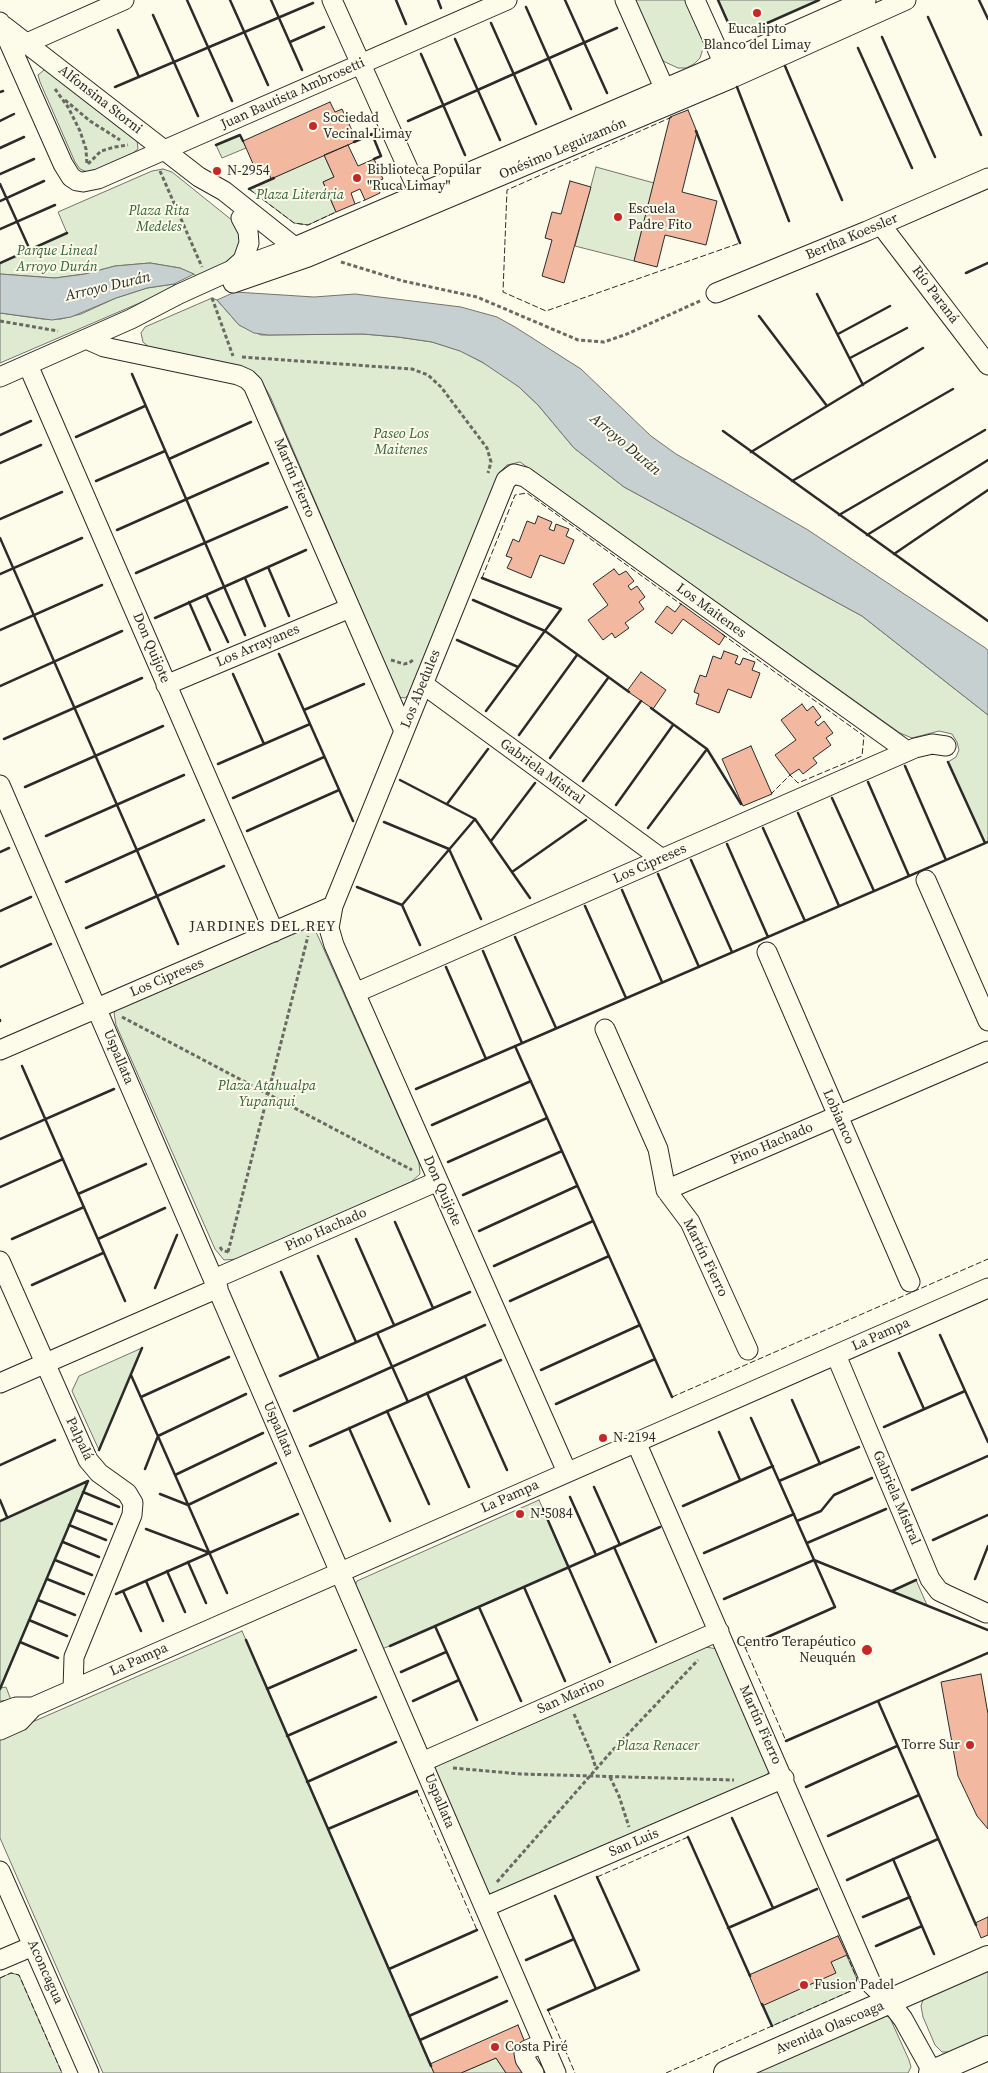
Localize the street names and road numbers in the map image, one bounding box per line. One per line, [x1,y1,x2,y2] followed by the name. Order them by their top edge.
[218,55,368,133] street label: Juan Bautista Ambrosetti
[55,62,145,138] street label: Alfonsina Storni
[497,115,629,183] street label: Onésimo Leguizamón
[803,210,901,264] street label: Bertha Koessler
[908,263,962,327] street label: Río Paraná
[270,436,318,520] street label: Martín Fierro
[673,580,749,642] street label: Los Maitenes
[129,610,173,686] street label: Don Quijote
[214,621,302,671] street label: Los Arrayanes
[398,647,444,731] street label: Los Abedules
[496,736,588,808] street label: Gabriela Mistral
[611,840,689,888] street label: Los Cipreses
[128,955,206,1001] street label: Los Cipreses
[99,1027,137,1087] street label: Uspallata
[818,1087,858,1147] street label: Lobianco
[728,1119,816,1169] street label: Pino Hachado
[419,1153,465,1229] street label: Don Quijote
[283,1204,369,1256] street label: Pino Hachado
[679,1216,731,1300] street label: Martín Fierro
[849,1315,913,1355] street label: La Pampa
[259,1399,297,1459] street label: Uspallata
[62,1415,96,1463] street label: Palpalá
[869,1448,923,1548] street label: Gabriela Mistral
[478,1477,542,1517] street label: La Pampa
[107,1640,171,1680] street label: La Pampa
[535,1674,607,1718] street label: San Marino
[735,1683,785,1767] street label: Martín Fierro
[420,1771,458,1831] street label: Uspallata
[607,1825,661,1861] street label: San Luis
[23,1937,67,2007] street label: Aconcagua
[773,1998,887,2058] street label: Avenida Olascoaga

